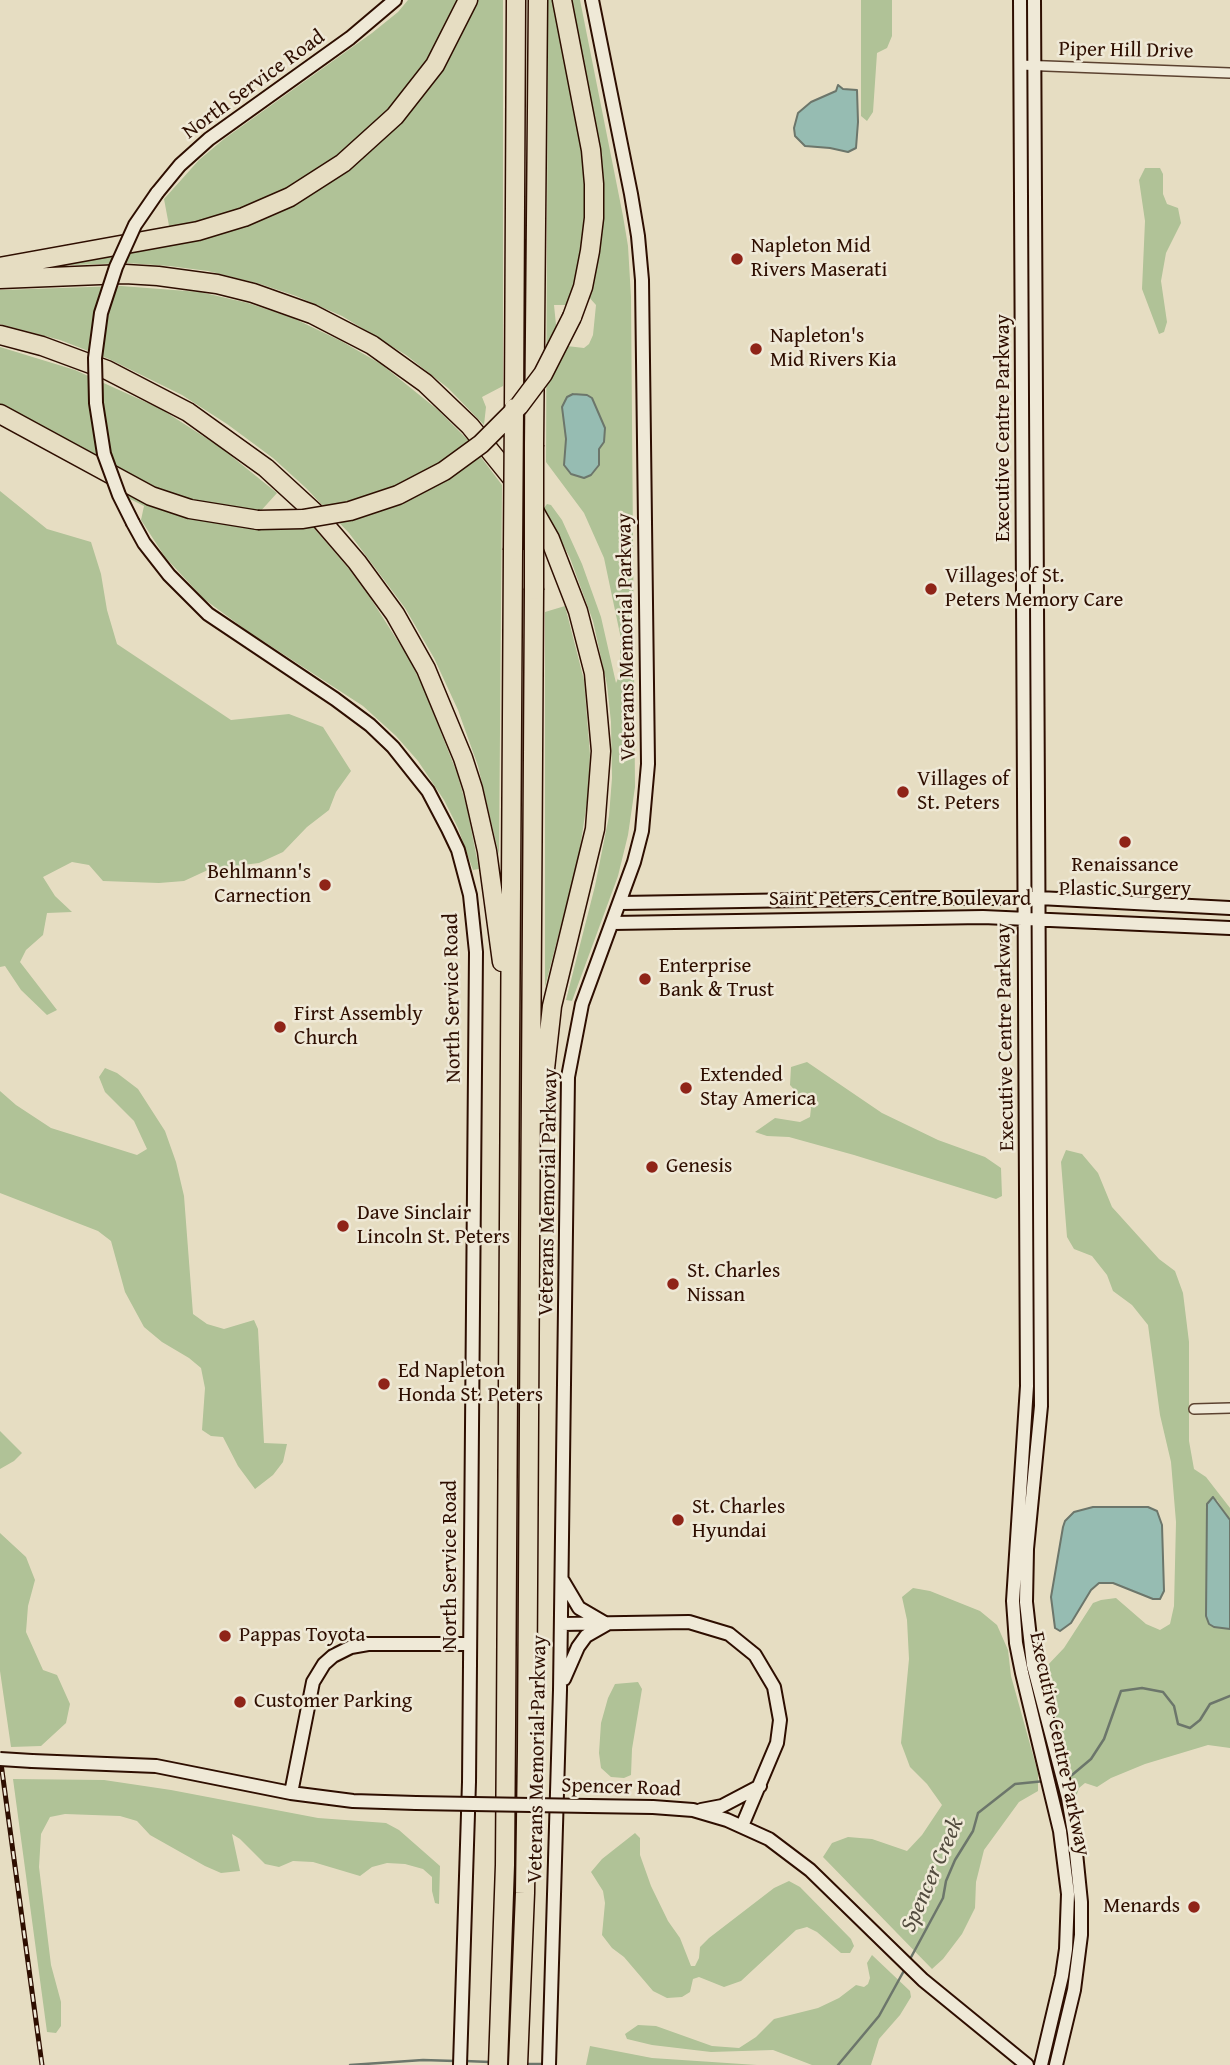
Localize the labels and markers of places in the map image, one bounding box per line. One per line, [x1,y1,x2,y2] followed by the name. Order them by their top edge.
[751,234,887,284] place label: Napleton Mid Rivers Maserati
[729,251,745,267] marker: Napleton Mid Rivers Maserati
[770,324,897,374] place label: Napleton's Mid Rivers Kia
[748,341,764,357] marker: Napleton's Mid Rivers Kia
[945,564,1123,614] place label: Villages of St. Peters Memory Care
[923,581,939,597] marker: Villages of St. Peters Memory Care
[917,767,1009,817] place label: Villages of St. Peters
[895,784,911,800] marker: Villages of St. Peters
[1117,834,1133,850] marker: Renaissance Plastic Surgery
[1059,853,1191,903] place label: Renaissance Plastic Surgery
[207,860,311,910] place label: Behlmann's Carnection
[317,877,333,893] marker: Behlmann's Carnection
[659,954,774,1004] place label: Enterprise Bank & Trust
[637,971,653,987] marker: Enterprise Bank & Trust
[294,1002,423,1052] place label: First Assembly Church
[272,1019,288,1035] marker: First Assembly Church
[700,1063,816,1113] place label: Extended Stay America
[678,1080,694,1096] marker: Extended Stay America
[666,1154,732,1180] place label: Genesis
[644,1159,660,1175] marker: Genesis
[357,1201,510,1251] place label: Dave Sinclair Lincoln St. Peters
[335,1218,351,1234] marker: Dave Sinclair Lincoln St. Peters
[687,1259,780,1309] place label: St. Charles Nissan
[665,1276,681,1292] marker: St. Charles Nissan
[398,1359,543,1409] place label: Ed Napleton Honda St. Peters
[376,1376,392,1392] marker: Ed Napleton Honda St. Peters
[692,1495,785,1545] place label: St. Charles Hyundai
[670,1512,686,1528] marker: St. Charles Hyundai
[239,1623,366,1649] place label: Pappas Toyota
[217,1628,233,1644] marker: Pappas Toyota
[254,1689,412,1715] place label: Customer Parking
[232,1694,248,1710] marker: Customer Parking
[1103,1894,1180,1920] place label: Menards
[1186,1899,1202,1915] marker: Menards

